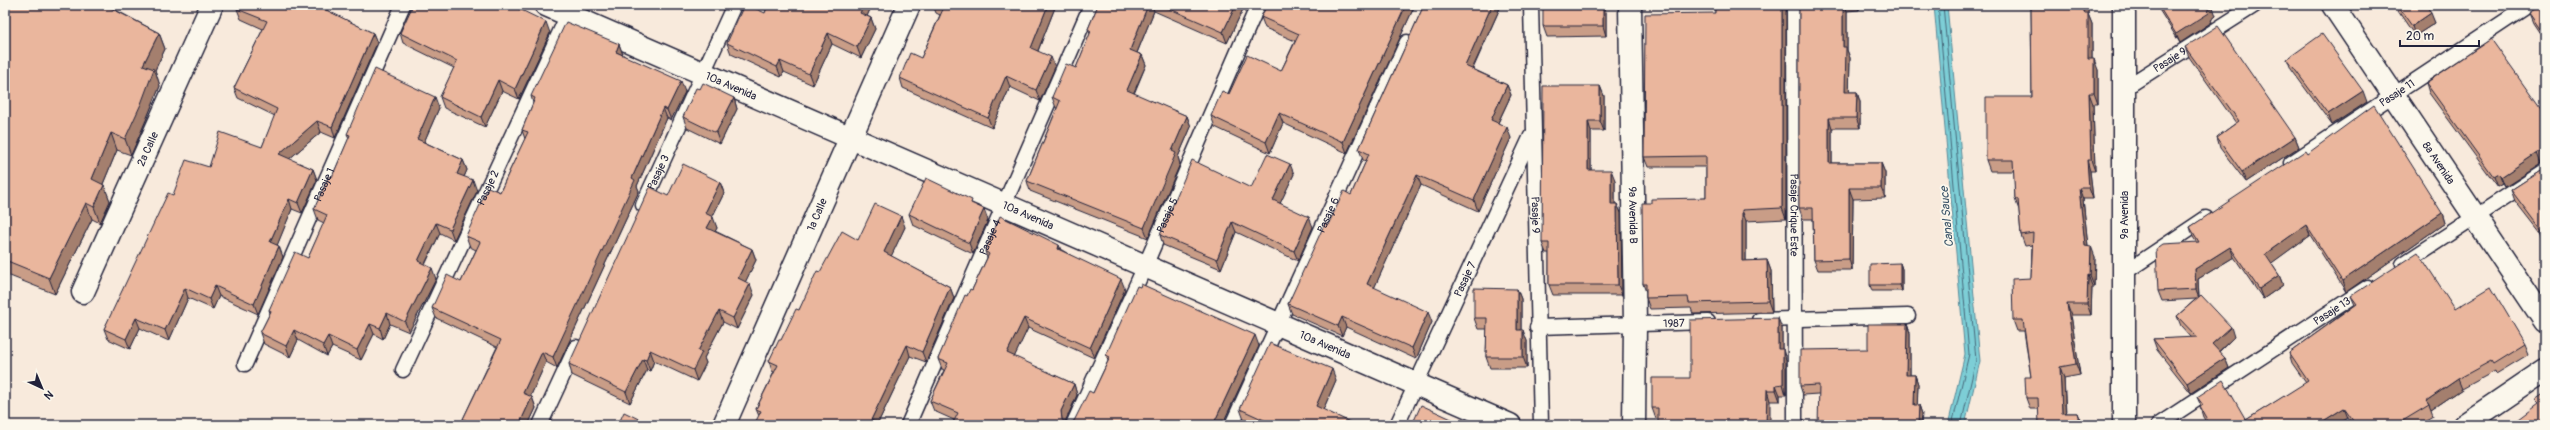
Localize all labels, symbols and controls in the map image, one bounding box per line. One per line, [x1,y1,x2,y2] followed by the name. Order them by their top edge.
[2400,22,2479,48] scale bar
[2406,29,2435,44] text: 20 m
[2151,44,2189,75] street label: Pasaje 9
[704,69,759,103] street label: 10a Avenida
[2377,76,2417,109] street label: Pasaje 11
[134,129,161,168] street label: 2a Calle
[2420,139,2458,187] street label: 8a Avenida
[644,153,672,192] street label: Pasaje 3
[311,166,337,203] street label: Pasaje 1
[474,168,501,207] street label: Pasaje 2
[1788,174,1801,257] street label: Pasaje Crique Este
[1937,185,1957,248] water label: Canal Sauce
[1626,186,1640,244] street label: 9a Avenida B
[2118,191,2131,239] street label: 9a Avenida
[1154,195,1180,235] street label: Pasaje 5
[1314,195,1342,235] street label: Pasaje 6
[804,196,830,233] street label: 1a Calle
[1529,196,1543,234] street label: Pasaje 9
[1001,198,1056,232] street label: 10a Avenida
[976,217,1004,257] street label: Pasaje 4
[1451,259,1478,298] street label: Pasaje 7
[2311,294,2353,328] street label: Pasaje 13
[1663,316,1685,330] street label: 1987
[1298,328,1353,361] street label: 10a Avenida
[22,368,62,408] north arrow
[41,388,56,402] text: N

